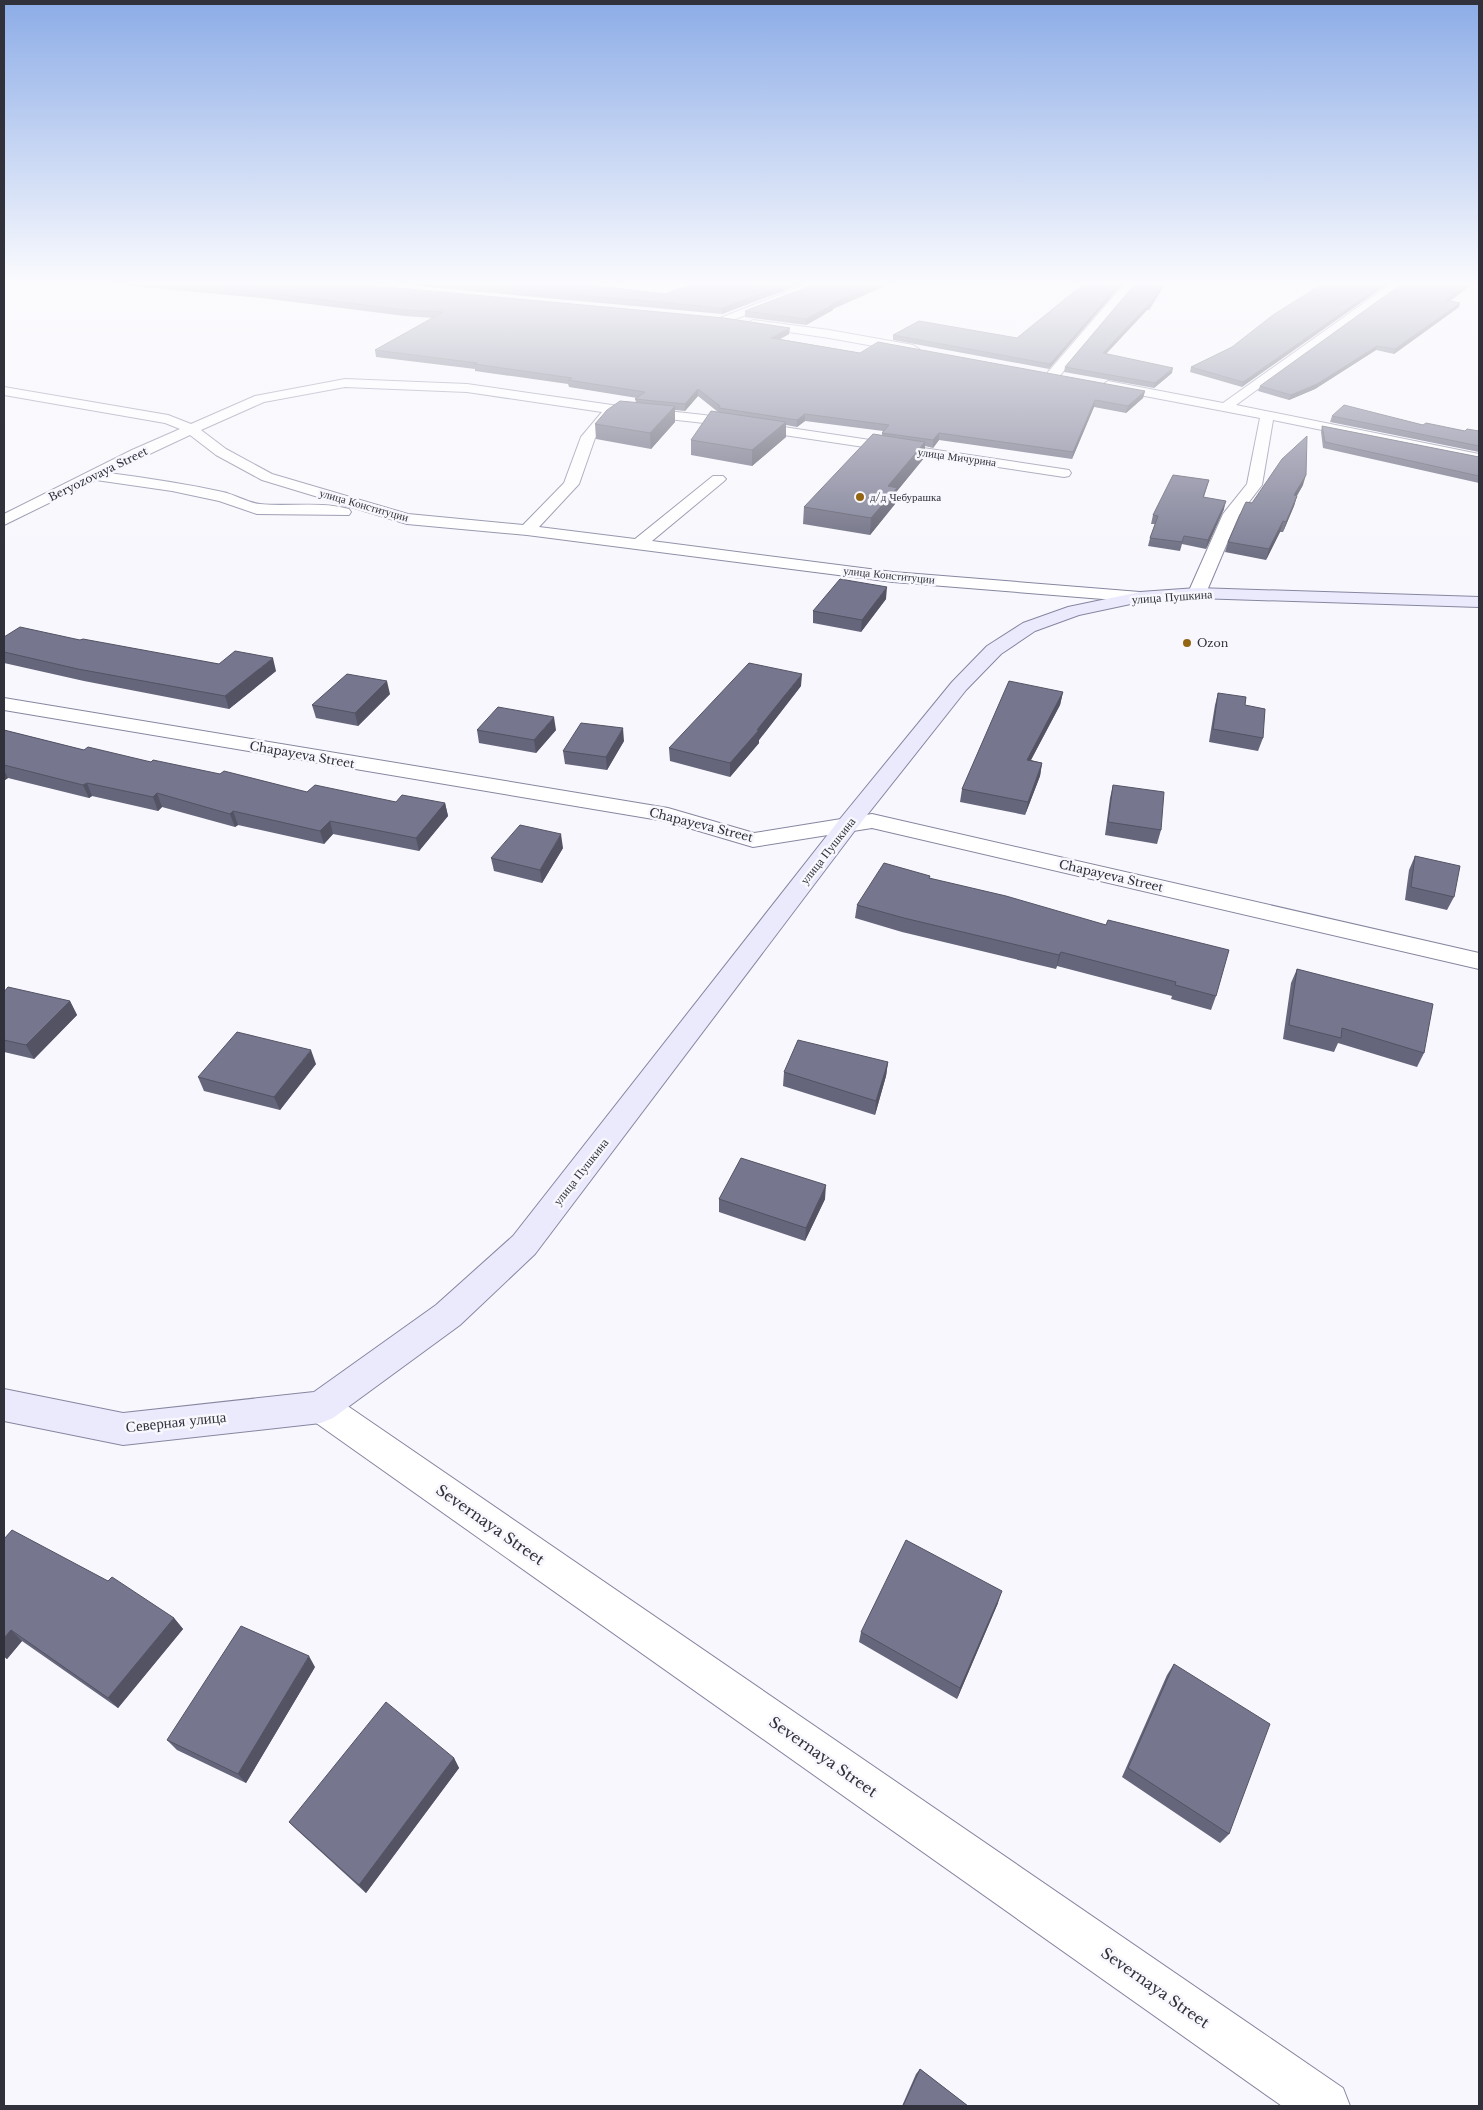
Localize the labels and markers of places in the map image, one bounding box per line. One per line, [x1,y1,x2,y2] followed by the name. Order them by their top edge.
[870,490,941,504] place label: д/д Чебурашка
[854,491,866,503] marker: д/д Чебурашка
[1197,636,1229,650] place label: Ozon
[1181,637,1193,649] marker: Ozon

